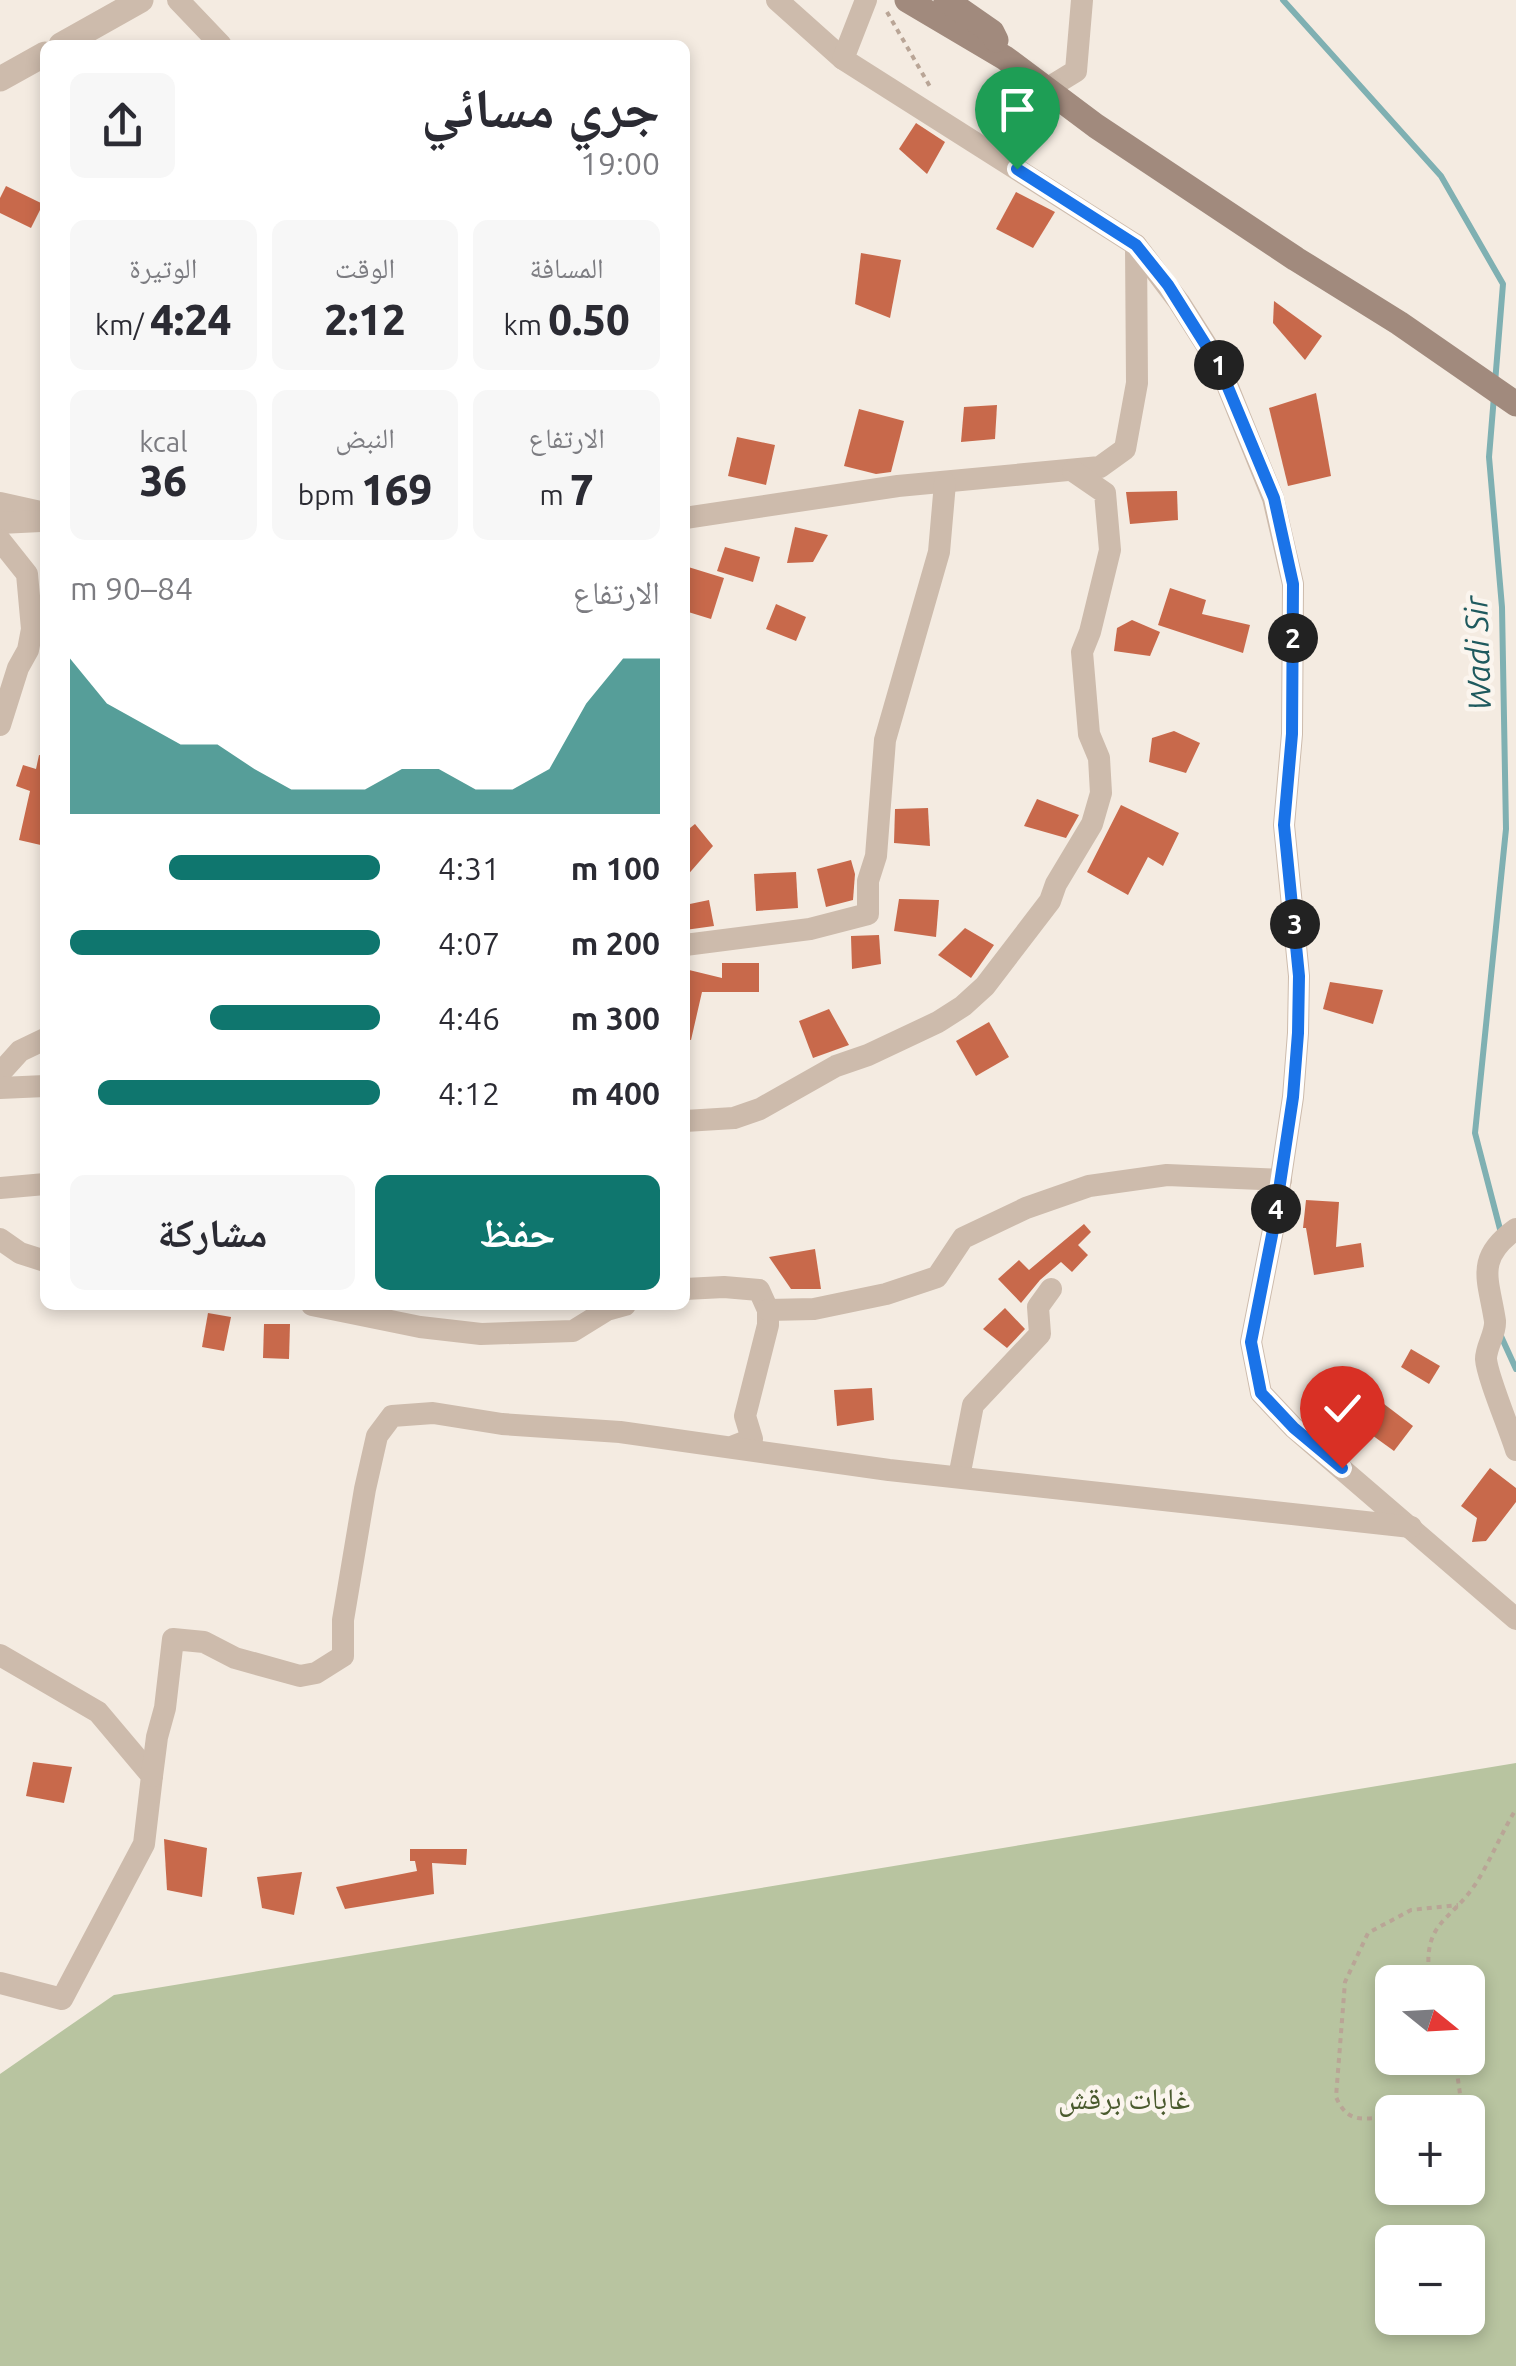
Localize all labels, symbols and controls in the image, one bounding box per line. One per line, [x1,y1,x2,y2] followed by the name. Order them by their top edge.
[975,67,1060,170] pin
[70,73,175,178] button: share
[421,77,660,138] text: جري مسائي
[990,82,1045,137] icon: arrive
[580,145,660,181] text: 19:00
[129,252,197,283] text: الوتيرة
[335,252,395,283] text: الوقت
[530,252,604,283] text: المسافة
[150,296,232,343] text: 4:24
[324,296,406,343] text: 2:12
[548,296,630,343] text: 0.50
[95,309,150,340] text: /km
[504,309,548,340] text: km
[1194,340,1244,390] pin: 1
[1211,349,1227,380] text: 1
[335,422,395,453] text: النبض
[528,422,605,453] text: الارتفاع
[139,426,188,457] text: kcal
[140,457,187,504] text: 36
[361,466,432,513] text: 169
[570,466,594,513] text: 7
[298,479,361,510] text: bpm
[540,479,570,510] text: m
[70,570,193,606] text: 84–90 m
[573,574,660,610] text: الارتفاع
[1457,594,1497,711] water label: Wadi Sir
[1268,613,1318,663] pin: 2
[1285,622,1301,653] text: 2
[438,850,500,886] text: 4:31
[571,850,660,886] text: 100 m
[1270,899,1320,949] pin: 3
[1287,908,1303,939] text: 3
[438,925,500,961] text: 4:07
[571,925,660,961] text: 200 m
[438,1000,500,1036] text: 4:46
[571,1000,660,1036] text: 300 m
[438,1075,500,1111] text: 4:12
[571,1075,660,1111] text: 400 m
[70,1175,355,1290] button: مشاركة
[375,1175,660,1290] button: حفظ
[1251,1184,1301,1234] pin: 4
[1268,1193,1284,1224] text: 4
[1300,1366,1385,1469] pin
[1315,1381,1370,1436] icon: check
[1375,1965,1485,2075] north arrow
[1375,1965,1485,2335] map controls
[1058,2081,1190,2117] park label: غابات برقش
[1375,2095,1485,2205] button: +
[1375,2225,1485,2335] button: −

